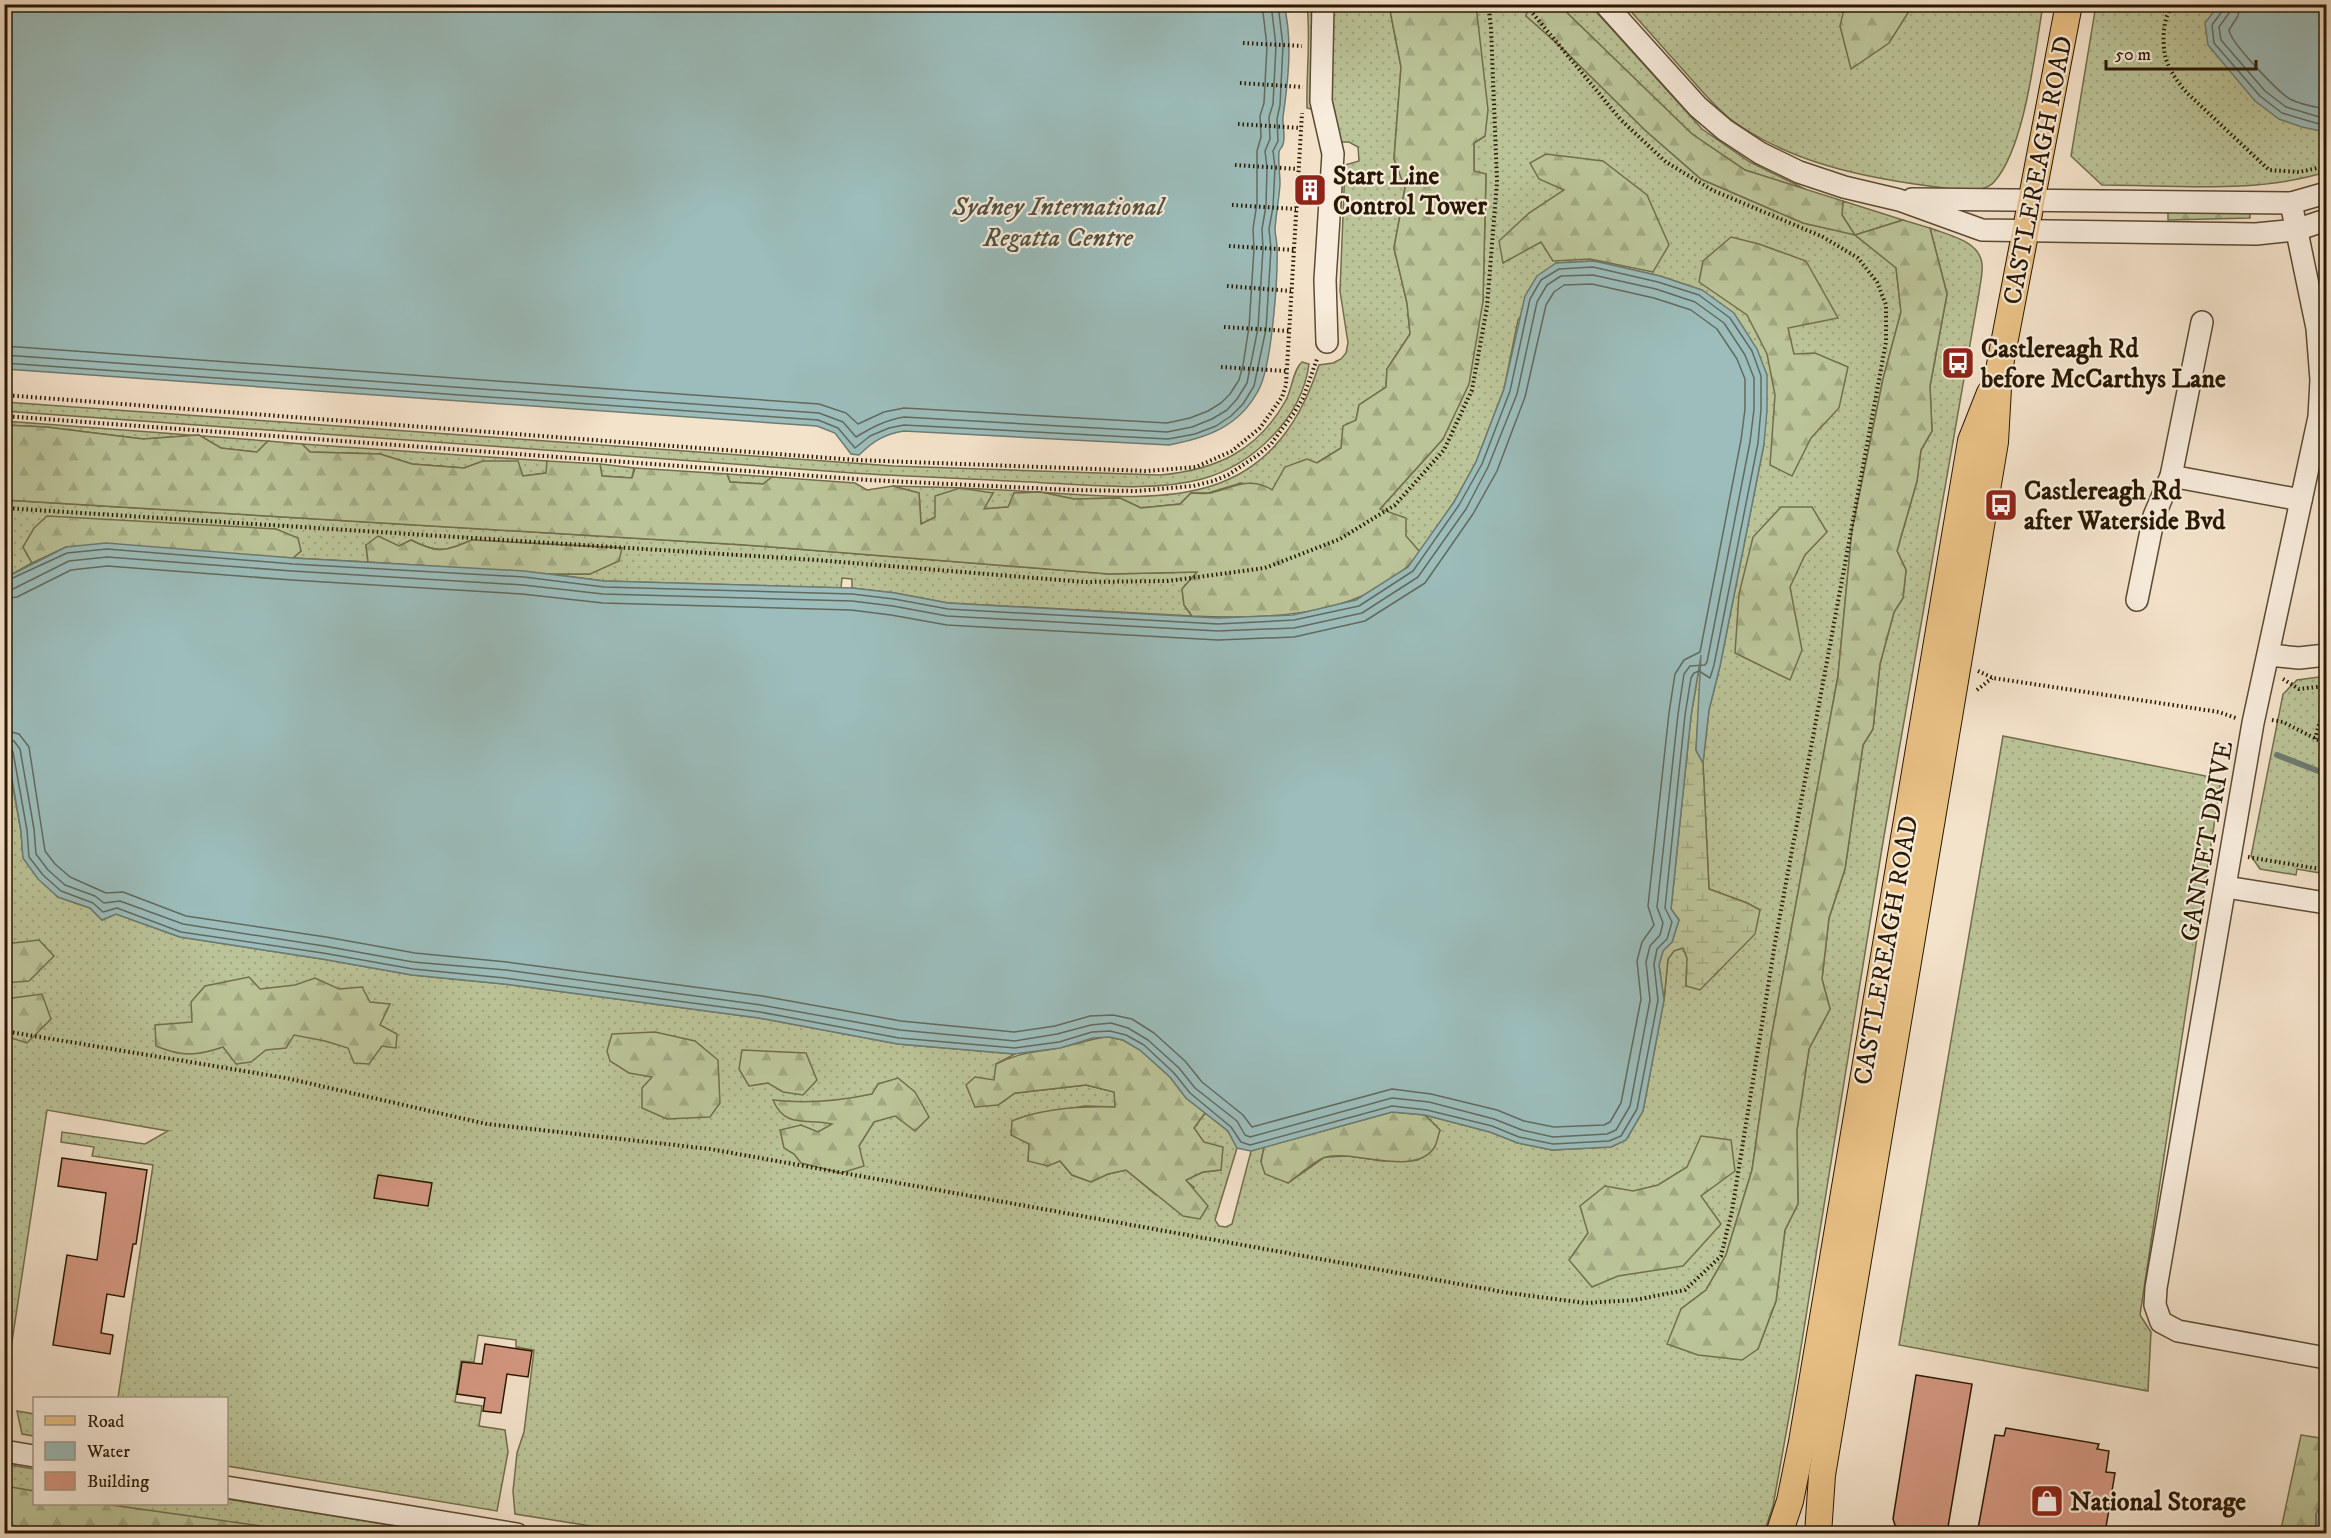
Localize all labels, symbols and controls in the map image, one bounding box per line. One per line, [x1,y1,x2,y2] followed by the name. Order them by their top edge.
[1996,33,2081,308] street label: CASTLEREAGH ROAD
[2106,33,2256,71] scale bar
[2115,44,2151,66] text: 50 m
[1333,160,1487,223] place label: Start Line Control Tower
[1292,172,1328,208] building icon: Start Line Control Tower
[951,190,1167,255] water label: Sydney International Regatta Centre
[1980,333,2226,396] place label: Castlereagh Rd before McCarthys Lane
[1940,345,1976,381] bus stop icon: Castlereagh Rd before McCarthys Lane
[2024,475,2226,538] place label: Castlereagh Rd after Waterside Bvd
[1983,487,2019,523] bus stop icon: Castlereagh Rd after Waterside Bvd
[2174,738,2241,944] street label: GANNET DRIVE
[1847,813,1926,1088] street label: CASTLEREAGH ROAD
[33,1397,228,1505] legend
[87,1411,124,1433] text: Road
[86,1441,130,1463] text: Water
[87,1471,149,1493] text: Building
[2029,1483,2065,1519] shop icon: National Storage
[2070,1486,2246,1519] place label: National Storage

